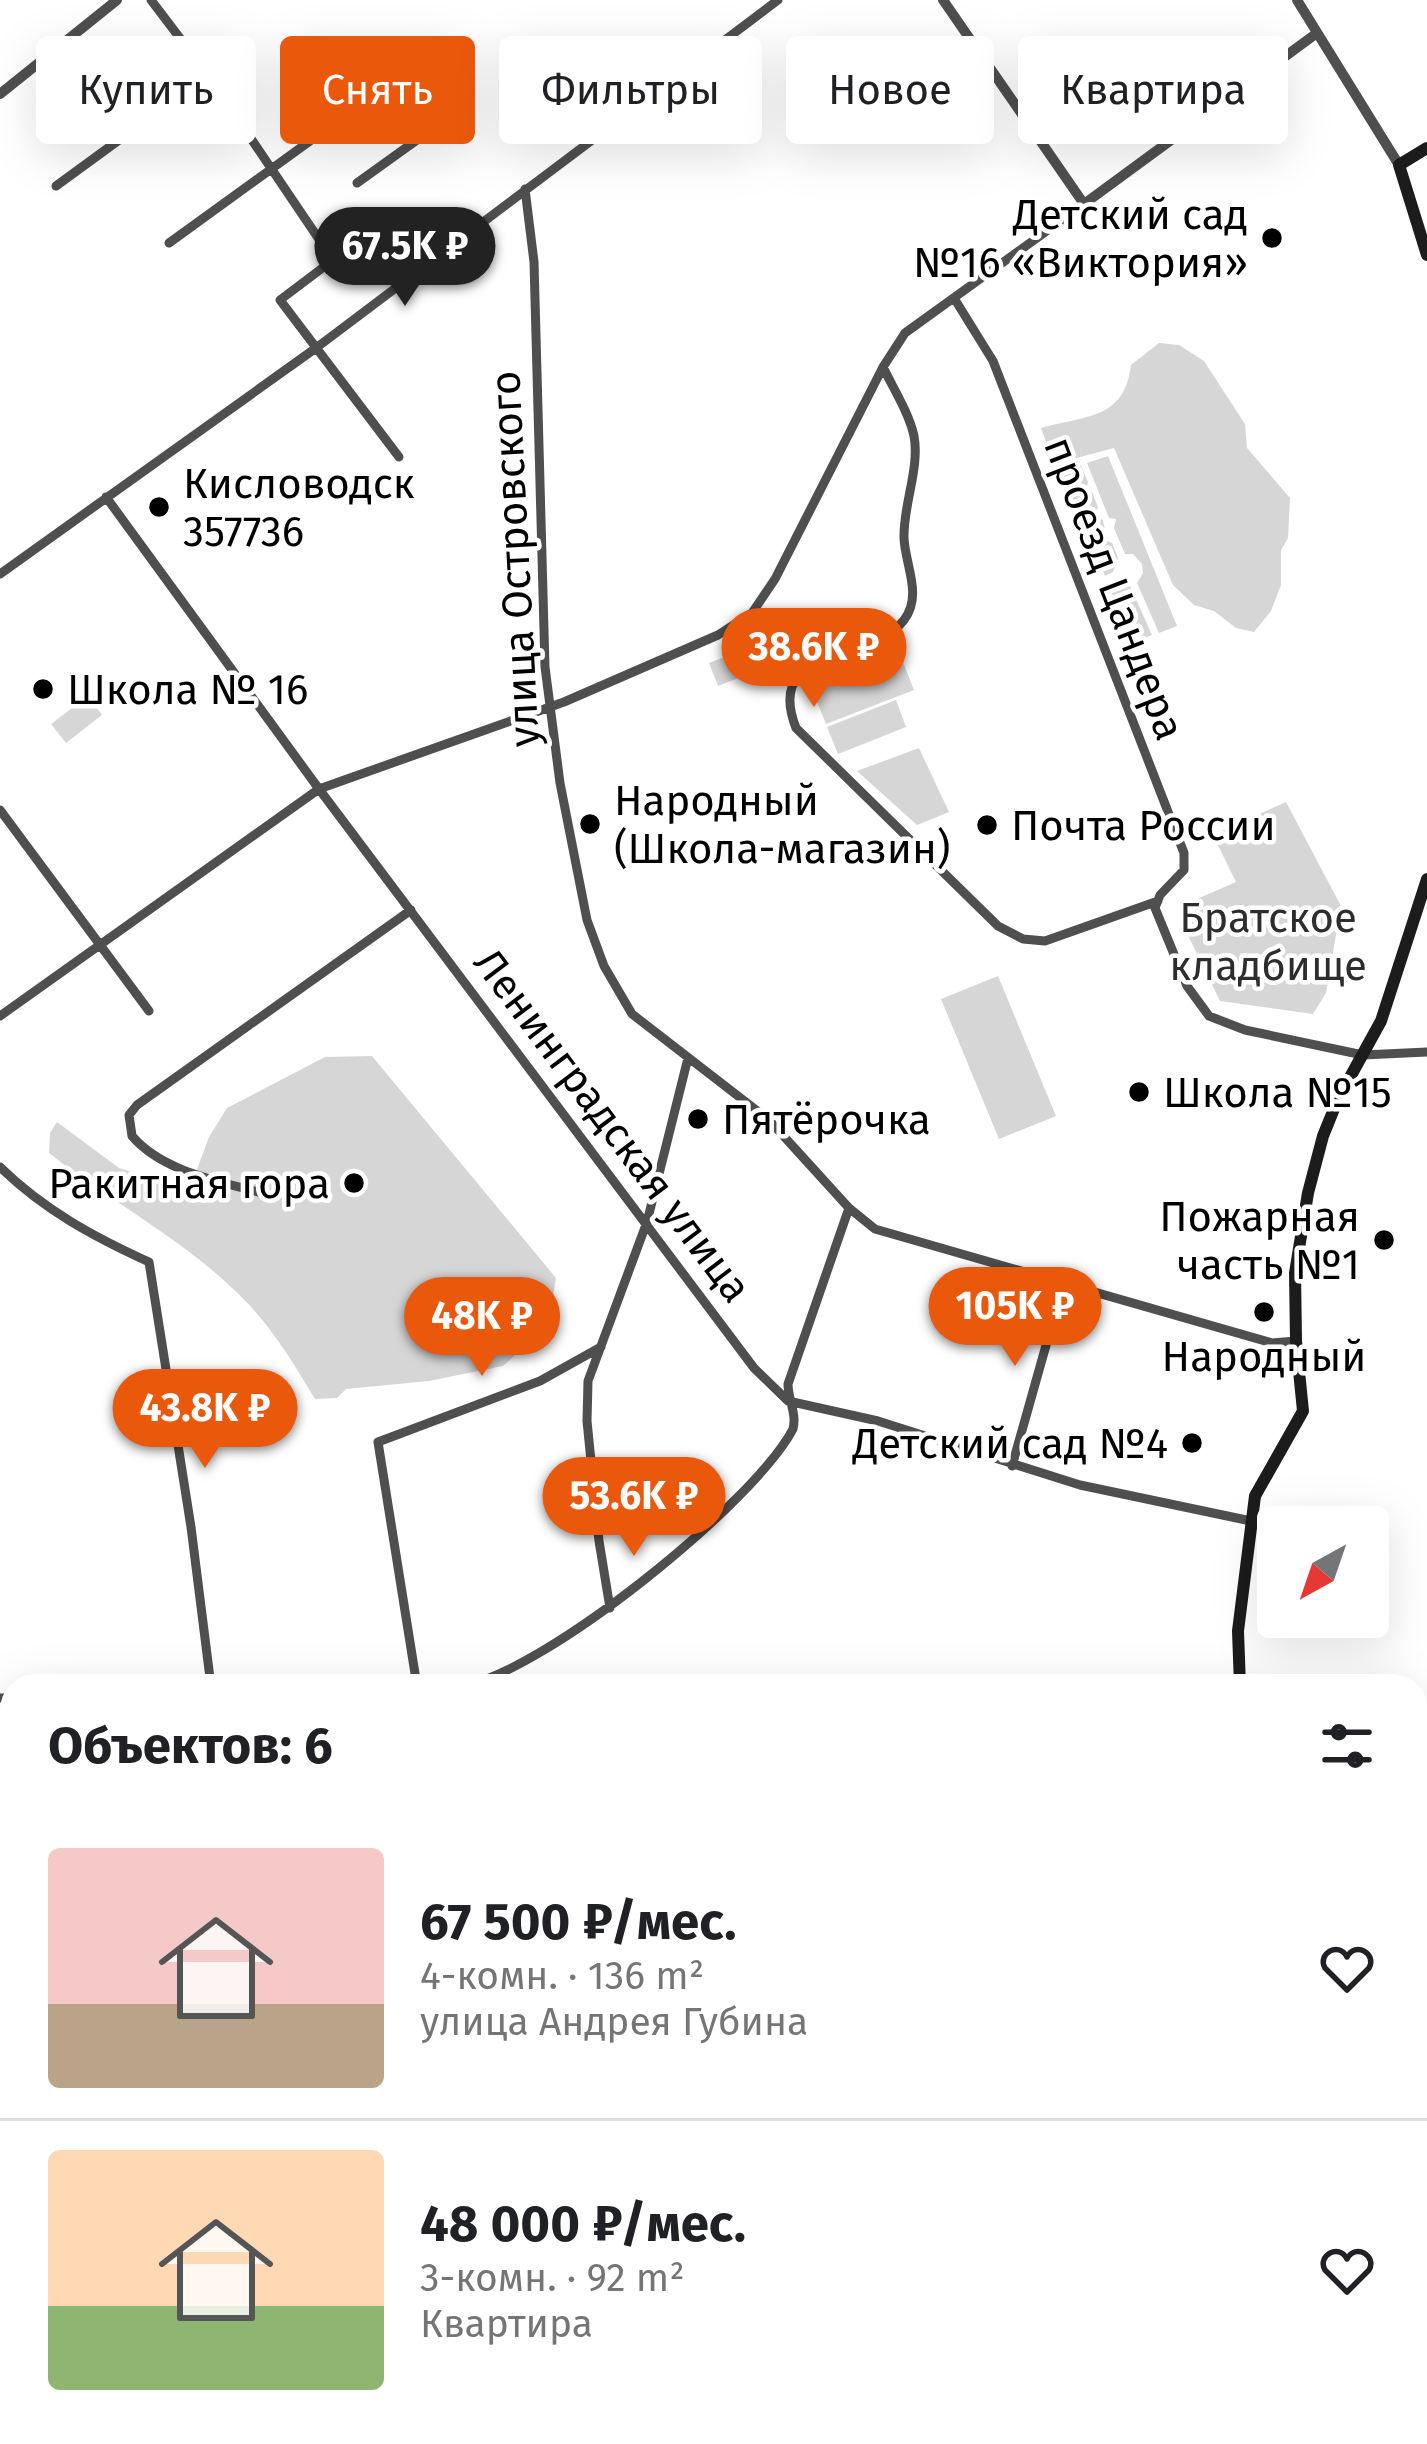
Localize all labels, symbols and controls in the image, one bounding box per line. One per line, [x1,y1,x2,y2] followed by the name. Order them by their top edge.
[36,36,256,144] chip: Купить
[280,36,475,144] chip: Снять
[499,36,762,144] chip: Фильтры
[786,36,994,144] chip: Новое
[1018,36,1288,144] chip: Квартира
[913,190,1248,288] place label: Детский сад №16 «Виктория»
[294,207,516,309] pin: 67.5K ₽
[341,223,469,269] text: 67.5K ₽
[1259,225,1285,251] marker: Детский сад №16 «Виктория»
[480,370,550,748] street label: улица Островского
[1033,430,1195,747] street label: проезд Цандера
[183,459,415,557] place label: Кисловодск 357736
[146,494,172,520] marker: Кисловодск 357736
[703,608,925,710] pin: 38.6K ₽
[748,624,880,670] text: 38.6K ₽
[67,665,308,715] place label: Школа № 16
[30,676,56,702] marker: Школа № 16
[614,776,950,874] place label: Народный (Школа-магазин)
[1011,801,1276,851] place label: Почта России
[577,811,603,837] marker: Народный (Школа-магазин)
[974,812,1000,838] marker: Почта России
[1169,893,1367,991] park label: Братское кладбище
[463,939,761,1312] street label: Ленинградская улица
[1163,1068,1392,1118] place label: Школа №15
[1126,1079,1152,1105] marker: Школа №15
[722,1095,931,1145] place label: Пятёрочка
[685,1106,711,1132] marker: Пятёрочка
[48,1159,330,1209] place label: Ракитная гора
[341,1170,367,1196] marker: Ракитная гора
[1159,1192,1360,1290] place label: Пожарная часть №1
[1371,1227,1397,1253] marker: Пожарная часть №1
[917,1267,1113,1369] pin: 105K ₽
[398,1277,566,1379] pin: 48K ₽
[956,1283,1074,1329] text: 105K ₽
[431,1293,533,1339] text: 48K ₽
[1251,1299,1277,1325] marker: Народный
[1162,1332,1366,1382] place label: Народный
[94,1369,316,1471] pin: 43.8K ₽
[140,1385,270,1431] text: 43.8K ₽
[852,1419,1168,1469] place label: Детский сад №4
[1179,1430,1205,1456] marker: Детский сад №4
[523,1457,745,1559] pin: 53.6K ₽
[570,1473,698,1519] text: 53.6K ₽
[1257,1506,1389,1638] north arrow
[1257,1506,1389,1638] map controls
[1314,1713,1380,1779] icon: filters
[48,1715,333,1777] text: Объектов: 6
[420,1891,736,1953] text: 67 500 ₽/мес.
[144,1896,288,2040] icon: home
[1314,1935,1380,2001] icon: heart
[420,1953,704,1999] text: 4-комн. · 136 m²
[420,1999,808,2045] text: улица Андрея Губина
[420,2193,746,2255] text: 48 000 ₽/мес.
[144,2198,288,2342] icon: home
[1314,2237,1380,2303] icon: heart
[420,2255,685,2301] text: 3-комн. · 92 m²
[420,2301,593,2347] text: Квартира

